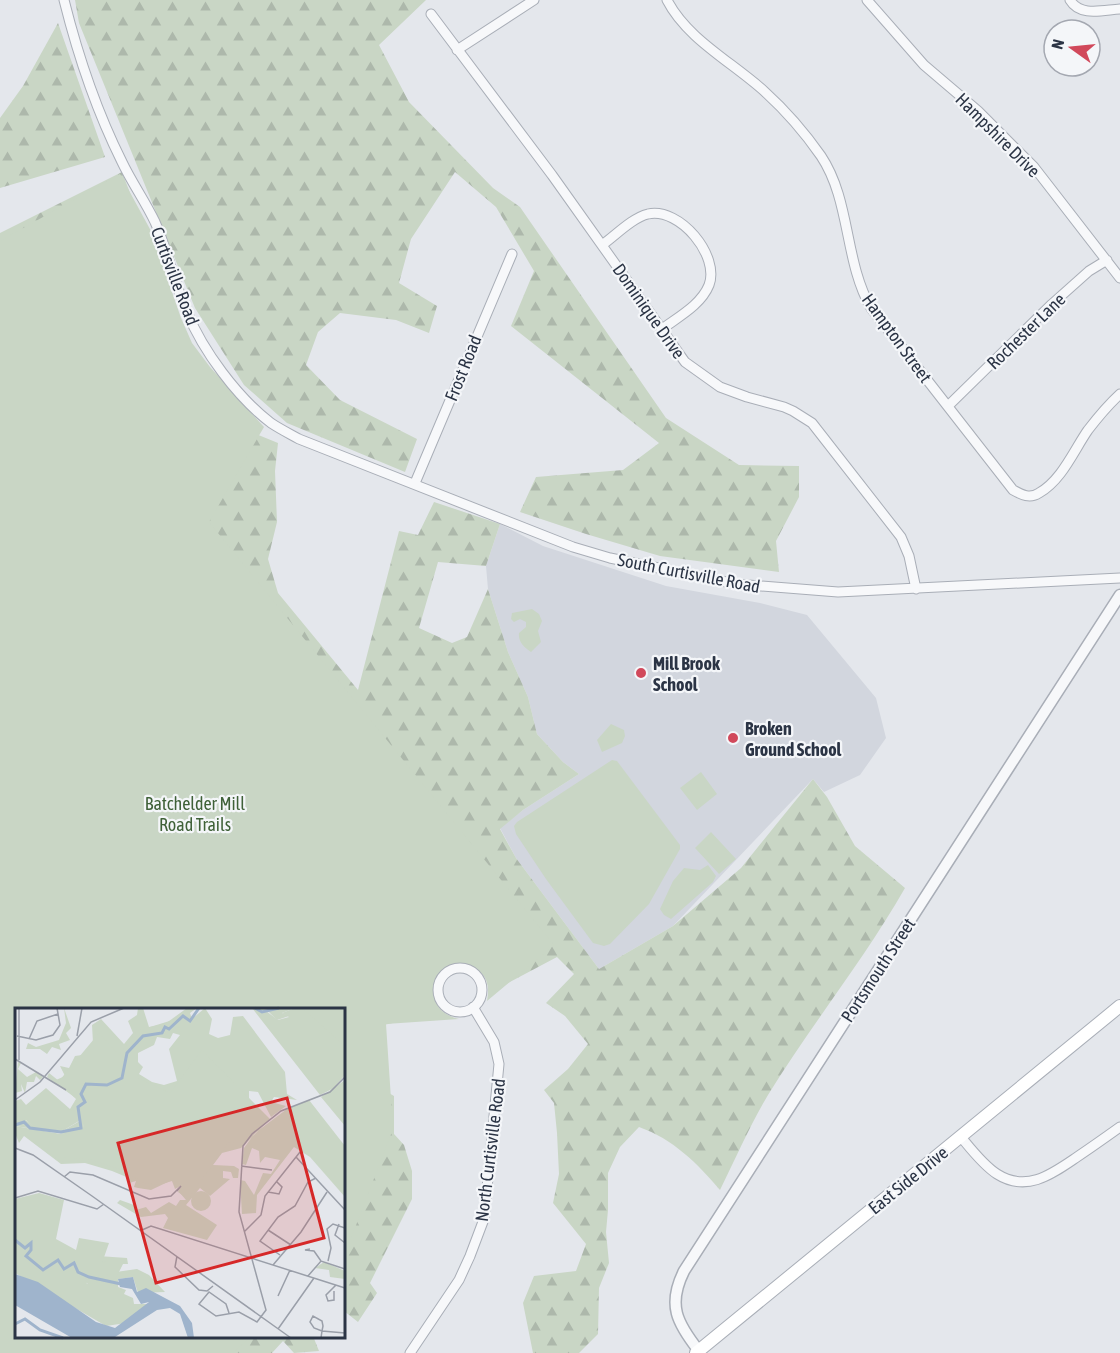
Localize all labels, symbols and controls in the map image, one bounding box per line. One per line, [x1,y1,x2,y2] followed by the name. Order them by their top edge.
[1042,18,1102,78] north arrow
[1048,37,1067,51] text: N
[952,89,1044,181] street label: Hampshire Drive
[147,224,203,328] street label: Curtisville Road
[608,259,690,363] street label: Dominique Drive
[983,289,1069,373] street label: Rochester Lane
[858,290,936,386] street label: Hampton Street
[440,332,486,404] street label: Frost Road
[616,549,762,597] street label: South Curtisville Road
[653,653,721,695] place label: Mill Brook School
[634,666,648,680] marker: Mill Brook School
[745,718,842,760] place label: Broken Ground School
[726,731,740,745] marker: Broken Ground School
[145,793,245,835] park label: Batchelder Mill Road Trails
[837,914,919,1026] street label: Portsmouth Street
[15,1008,345,1338] inset map
[471,1077,509,1223] street label: North Curtisville Road
[864,1142,952,1218] street label: East Side Drive

